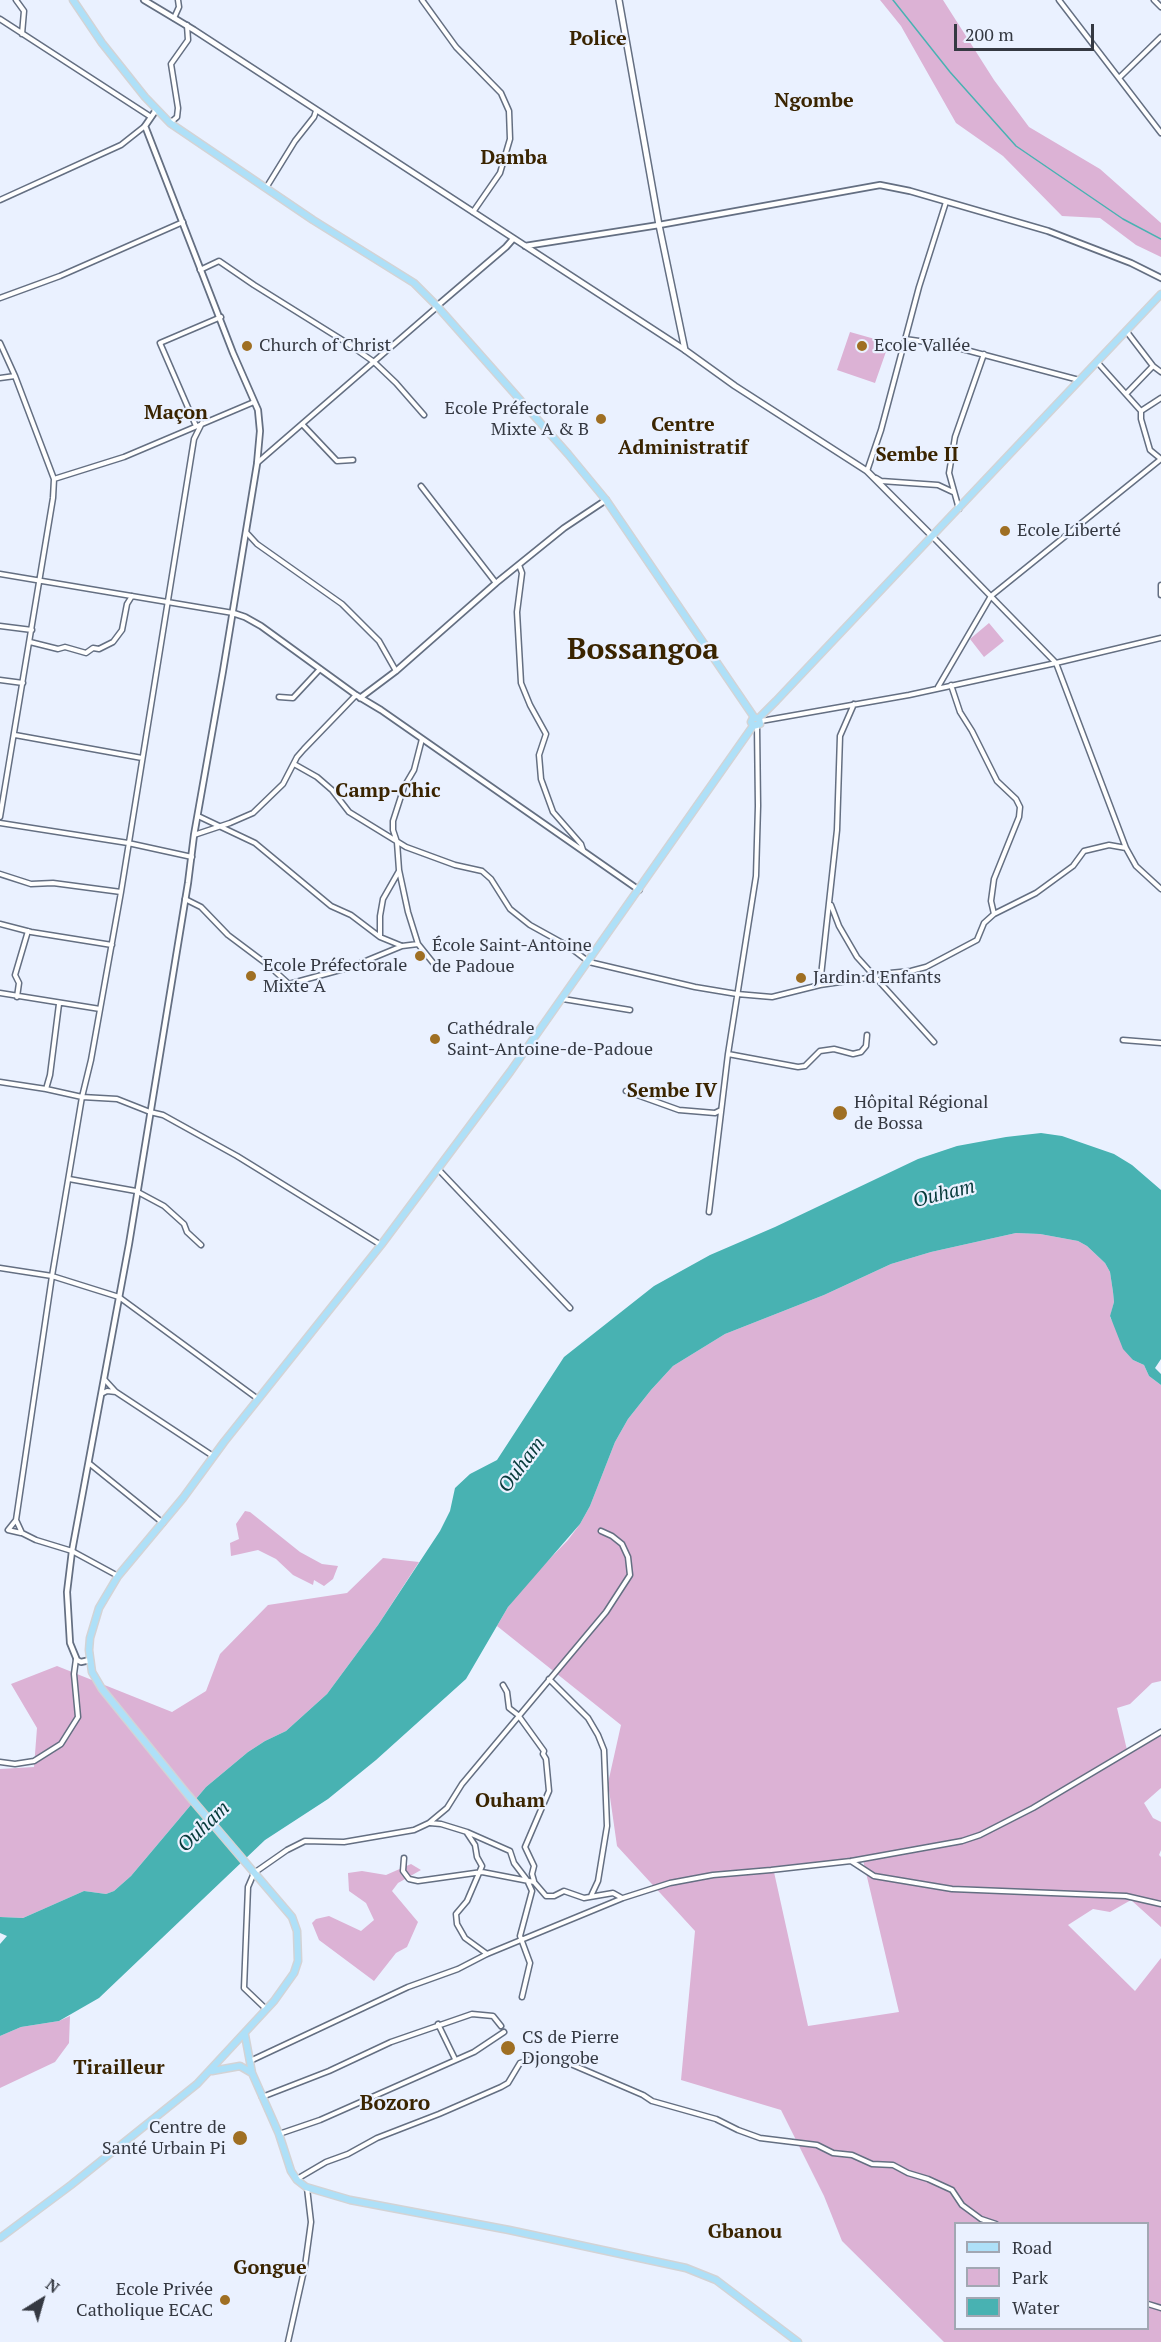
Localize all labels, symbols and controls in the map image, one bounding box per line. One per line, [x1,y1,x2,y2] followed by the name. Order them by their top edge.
[957,12,1096,50] scale bar
[965,22,1014,46] text: 200 m
[569,27,627,51] district label: Police
[774,89,854,113] district label: Ngombe
[480,146,548,170] district label: Damba
[259,335,391,357] place label: Church of Christ
[874,335,970,357] place label: Ecole Vallée
[240,339,254,353] marker: Church of Christ
[855,339,869,353] marker: Ecole Vallée
[445,398,589,440] place label: Ecole Préfectorale Mixte A & B
[144,401,208,425] district label: Maçon
[594,412,608,426] marker: Ecole Préfectorale Mixte A & B
[618,413,748,460] district label: Centre Administratif
[875,443,959,467] district label: Sembe II
[1017,520,1121,542] place label: Ecole Liberté
[998,524,1012,538] marker: Ecole Liberté
[567,632,719,668] district label: Bossangoa
[335,779,441,803] district label: Camp-Chic
[432,935,592,978] place label: École Saint-Antoine de Padoue
[413,949,427,963] marker: École Saint-Antoine de Padoue
[263,955,407,998] place label: Ecole Préfectorale Mixte A
[813,967,941,989] place label: Jardin d'Enfants
[244,969,258,983] marker: Ecole Préfectorale Mixte A
[794,971,808,985] marker: Jardin d'Enfants
[447,1018,653,1060] place label: Cathédrale Saint-Antoine-de-Padoue
[428,1032,442,1046] marker: Cathédrale Saint-Antoine-de-Padoue
[627,1079,717,1103] district label: Sembe IV
[854,1092,988,1134] place label: Hôpital Régional de Bossa
[831,1104,849,1122] marker: Hôpital Régional de Bossa
[910,1175,978,1213] water label: Ouham
[493,1432,551,1498] water label: Ouham
[475,1789,545,1813] district label: Ouham
[173,1796,235,1858] water label: Ouham
[522,2027,619,2070] place label: CS de Pierre Djongobe
[499,2039,517,2057] marker: CS de Pierre Djongobe
[73,2056,165,2080] district label: Tirailleur
[360,2091,430,2117] district label: Bozoro
[102,2117,226,2160] place label: Centre de Santé Urbain Pi
[231,2129,249,2147] marker: Centre de Santé Urbain Pi
[708,2220,782,2244] district label: Gbanou
[954,2222,1149,2330] legend
[1012,2235,1052,2259] text: Road
[233,2256,307,2280] district label: Gongue
[1012,2265,1048,2289] text: Park
[12,2270,72,2330] north arrow
[41,2273,64,2298] text: N
[76,2279,213,2322] place label: Ecole Privée Catholique ECAC
[218,2293,232,2307] marker: Ecole Privée Catholique ECAC
[1012,2295,1059,2319] text: Water

